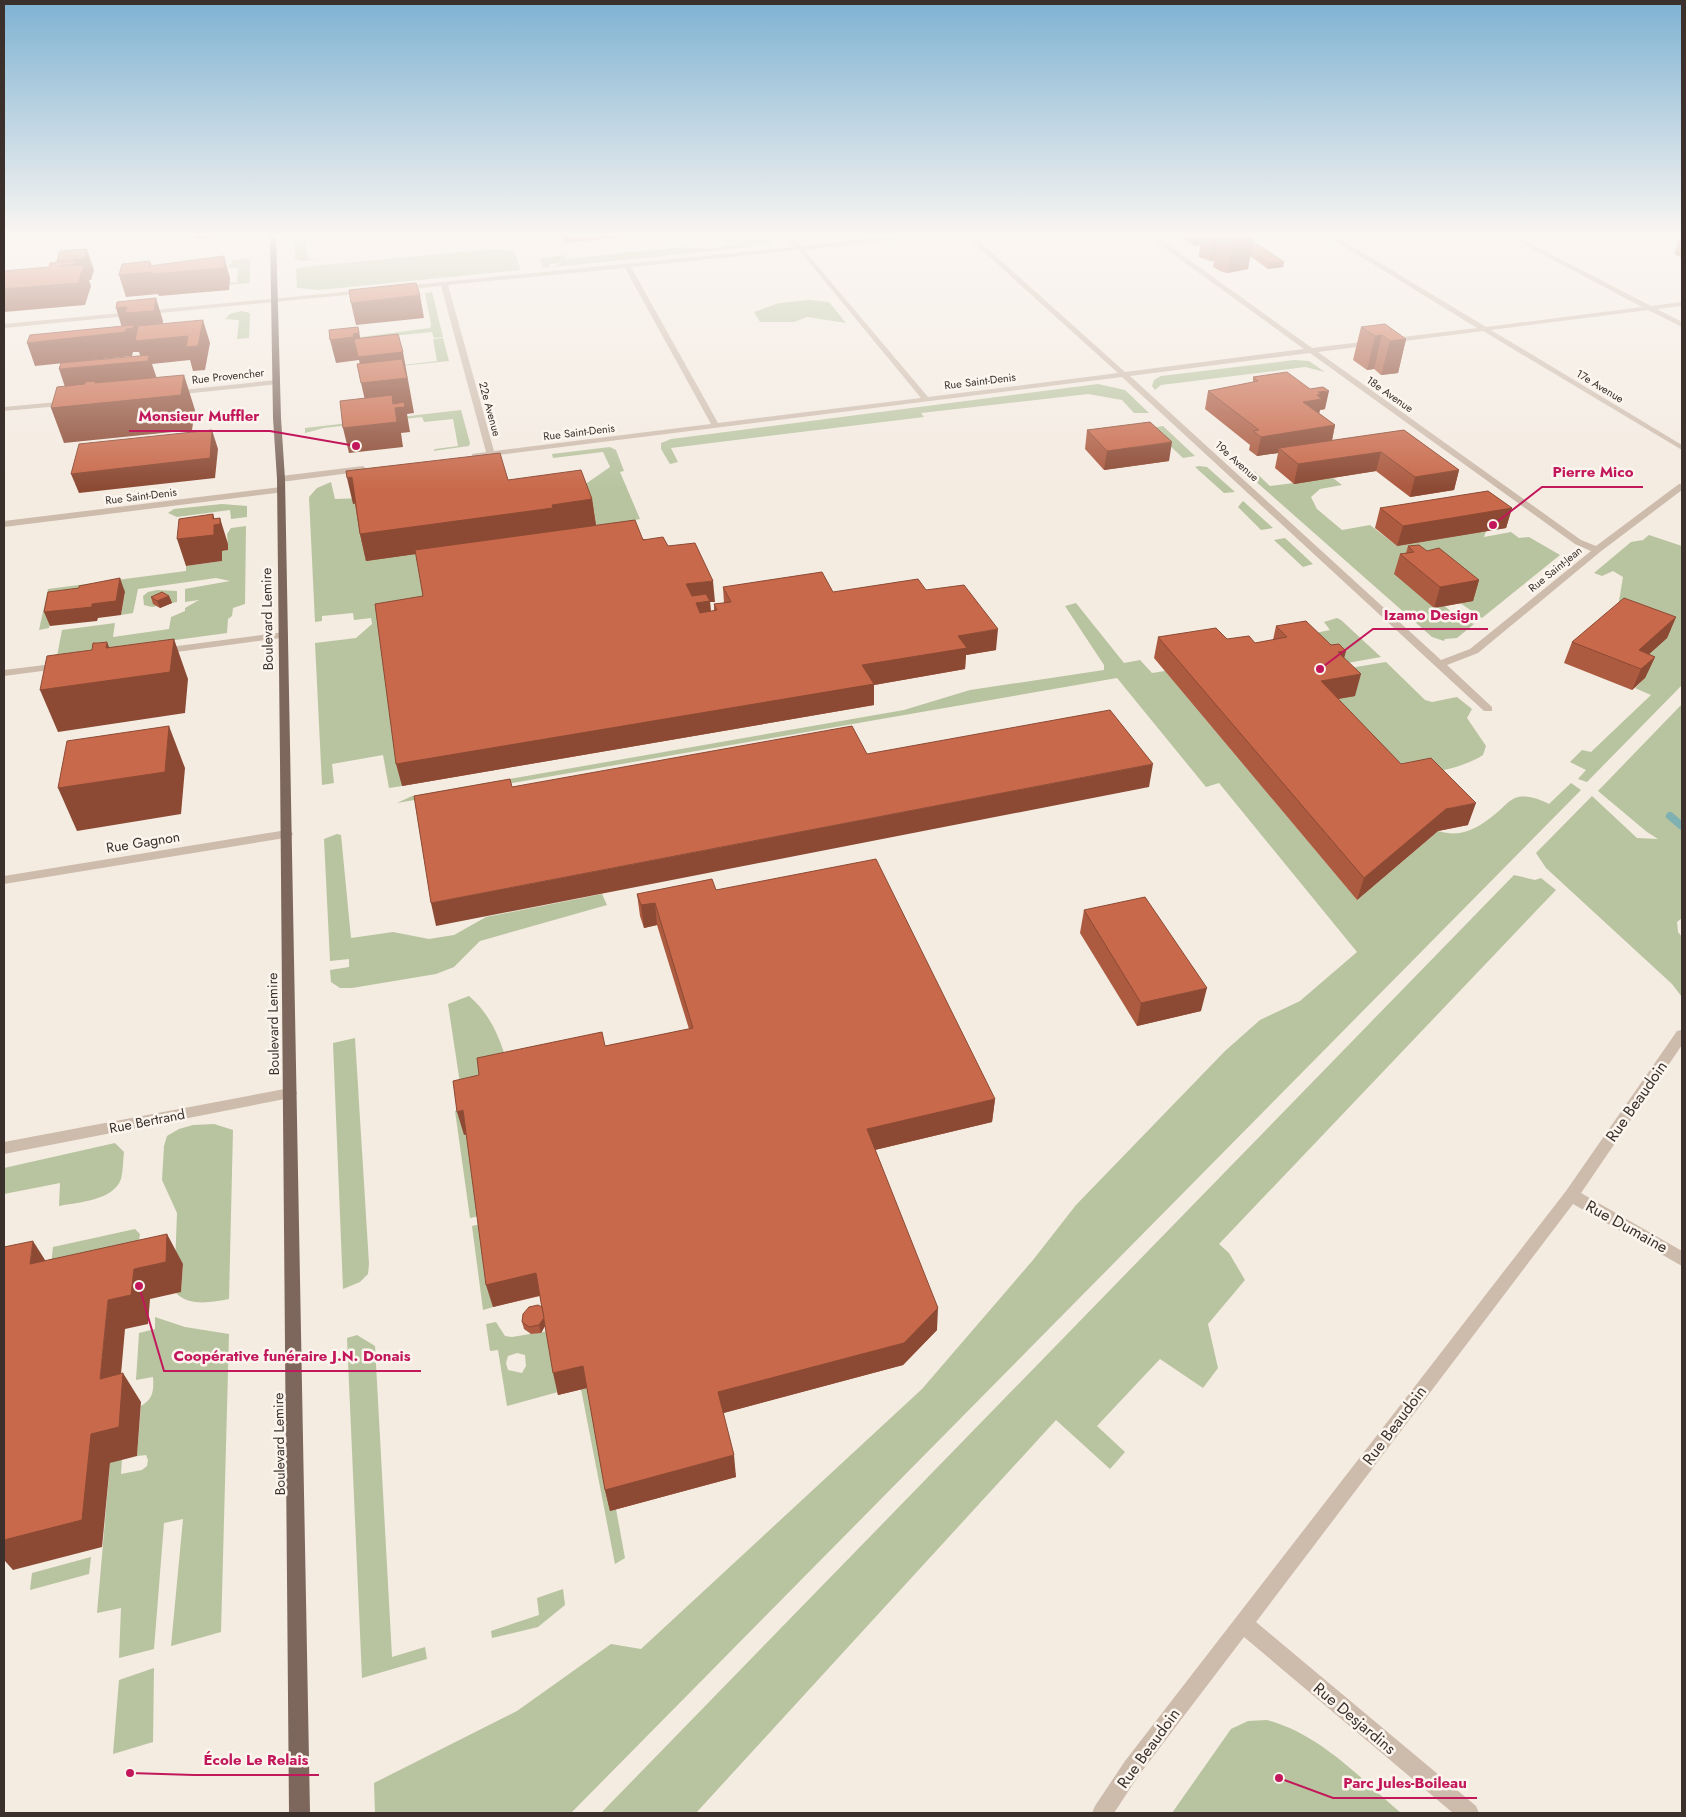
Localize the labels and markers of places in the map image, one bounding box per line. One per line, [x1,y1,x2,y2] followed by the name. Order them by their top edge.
[129,401,270,431] callout: Monsieur Muffler
[1542,457,1643,487] callout: Pierre Mico
[1373,599,1488,629] callout: Izamo Design
[164,1341,421,1371] callout: Coopérative funéraire J.N. Donais
[194,1745,319,1775] callout: École Le Relais
[1333,1768,1477,1798] callout: Parc Jules-Boileau

